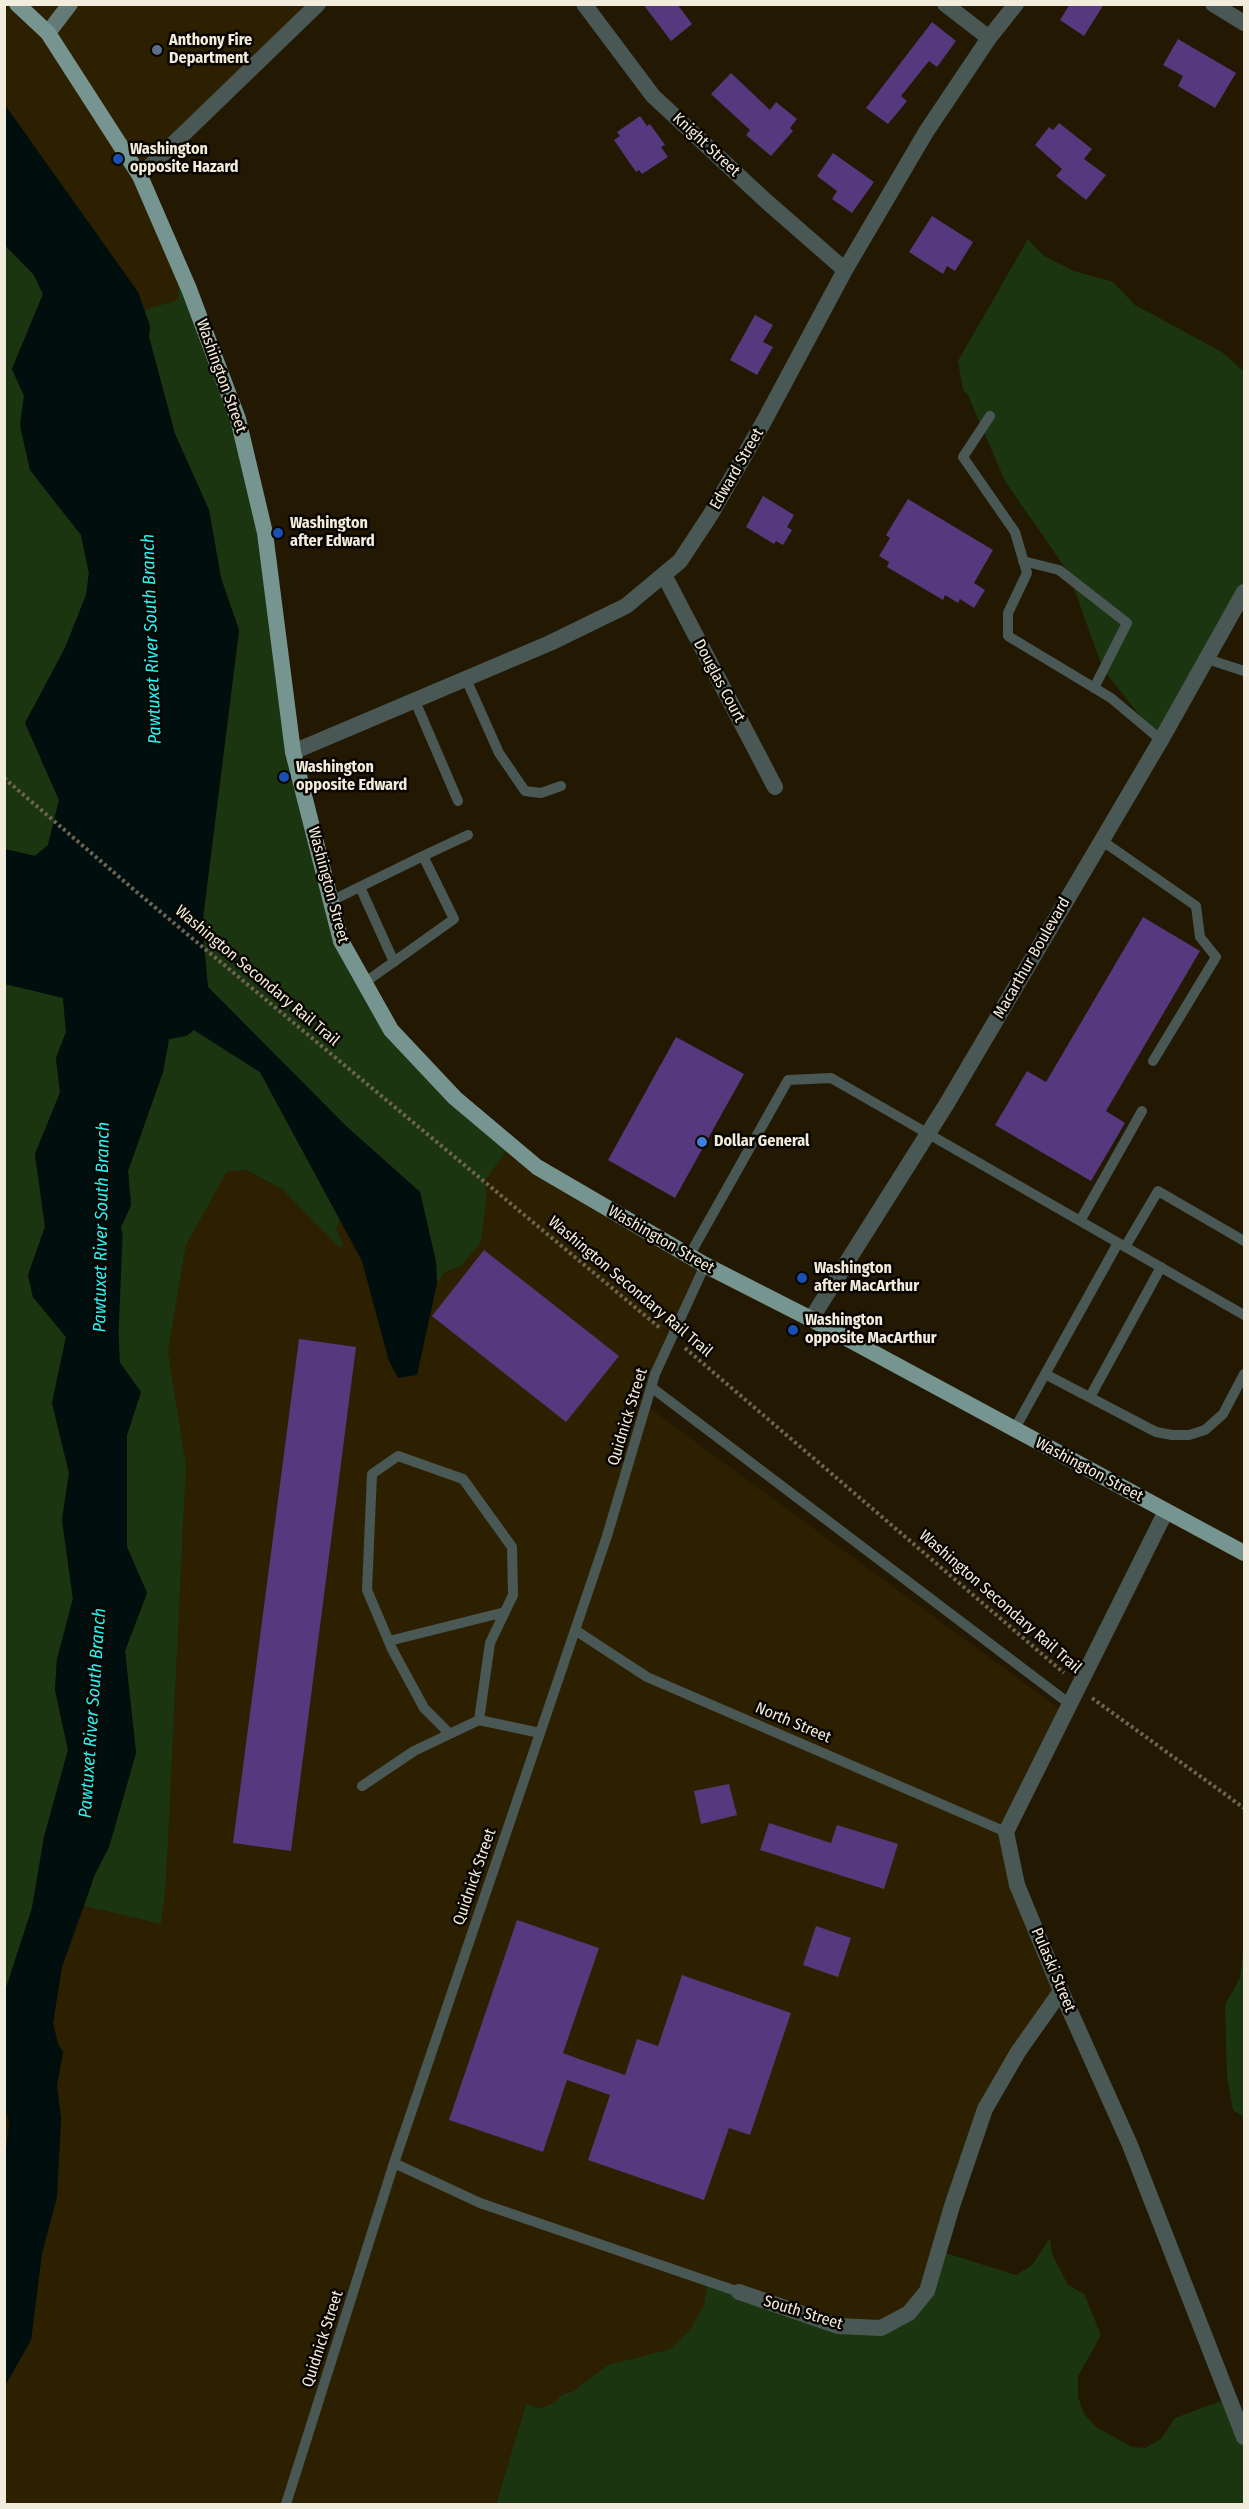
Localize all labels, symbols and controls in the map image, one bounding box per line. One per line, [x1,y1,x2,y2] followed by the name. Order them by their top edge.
[169,31,252,69] place label: Anthony Fire Department
[150,43,164,57] marker: Anthony Fire Department
[668,109,744,181] street label: Knight Street
[130,140,239,178] place label: Washington opposite Hazard
[111,152,125,166] marker: Washington opposite Hazard
[192,317,250,435] street label: Washington Street
[706,425,768,513] street label: Edward Street
[290,514,375,552] place label: Washington after Edward
[271,526,285,540] marker: Washington after Edward
[138,533,166,745] water label: Pawtuxet River South Branch
[689,636,749,726] street label: Douglas Court
[296,758,407,796] place label: Washington opposite Edward
[277,770,291,784] marker: Washington opposite Edward
[303,825,353,945] street label: Washington Street
[990,894,1074,1022] street label: Macarthur Boulevard
[171,902,343,1050] street label: Washington Secondary Rail Trail
[89,1122,115,1332] water label: Pawtuxet River South Branch
[714,1132,809,1152] place label: Dollar General
[695,1135,709,1149] marker: Dollar General
[604,1202,718,1278] street label: Washington Street
[544,1213,716,1361] street label: Washington Secondary Rail Trail
[814,1259,919,1297] place label: Washington after MacArthur
[795,1271,809,1285] marker: Washington after MacArthur
[805,1311,937,1349] place label: Washington opposite MacArthur
[786,1323,800,1337] marker: Washington opposite MacArthur
[604,1366,652,1468] street label: Quidnick Street
[1032,1433,1146,1507] street label: Washington Street
[915,1526,1085,1678] street label: Washington Secondary Rail Trail
[75,1607,111,1819] water label: Pawtuxet River South Branch
[752,1698,834,1748] street label: North Street
[449,1826,501,1928] street label: Quidnick Street
[1027,1925,1079,2015] street label: Pulaski Street
[298,2288,348,2390] street label: Quidnick Street
[761,2292,845,2334] street label: South Street

